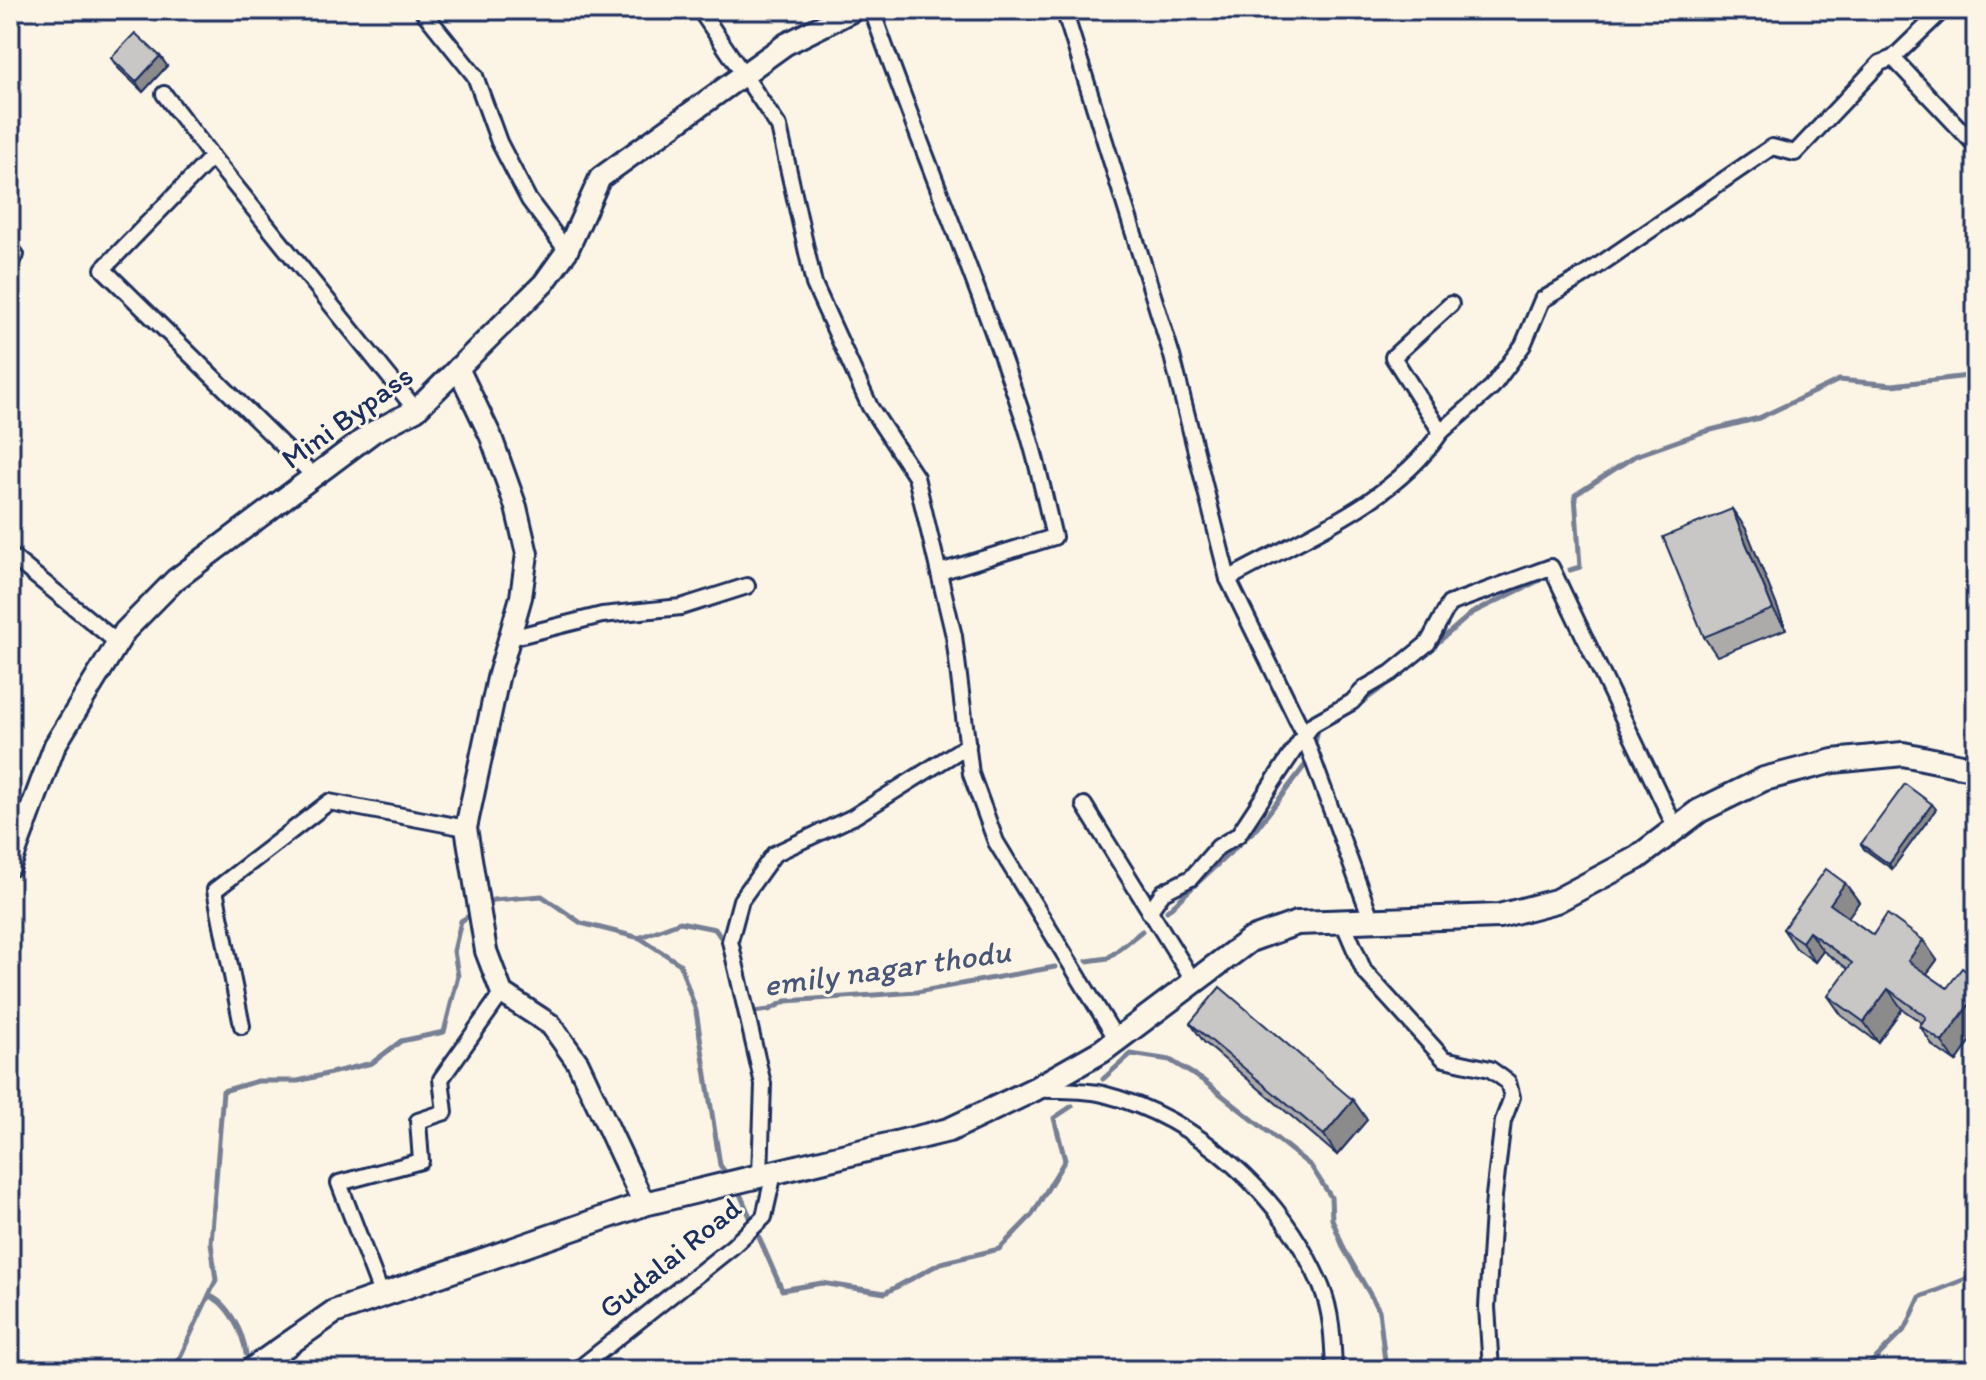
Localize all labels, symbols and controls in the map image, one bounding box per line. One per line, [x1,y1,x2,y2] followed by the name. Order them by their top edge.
[274,356,420,477] street label: Mini Bypass
[761,932,1014,1004] water label: emily nagar thodu
[591,1189,749,1326] street label: Gudalai Road

